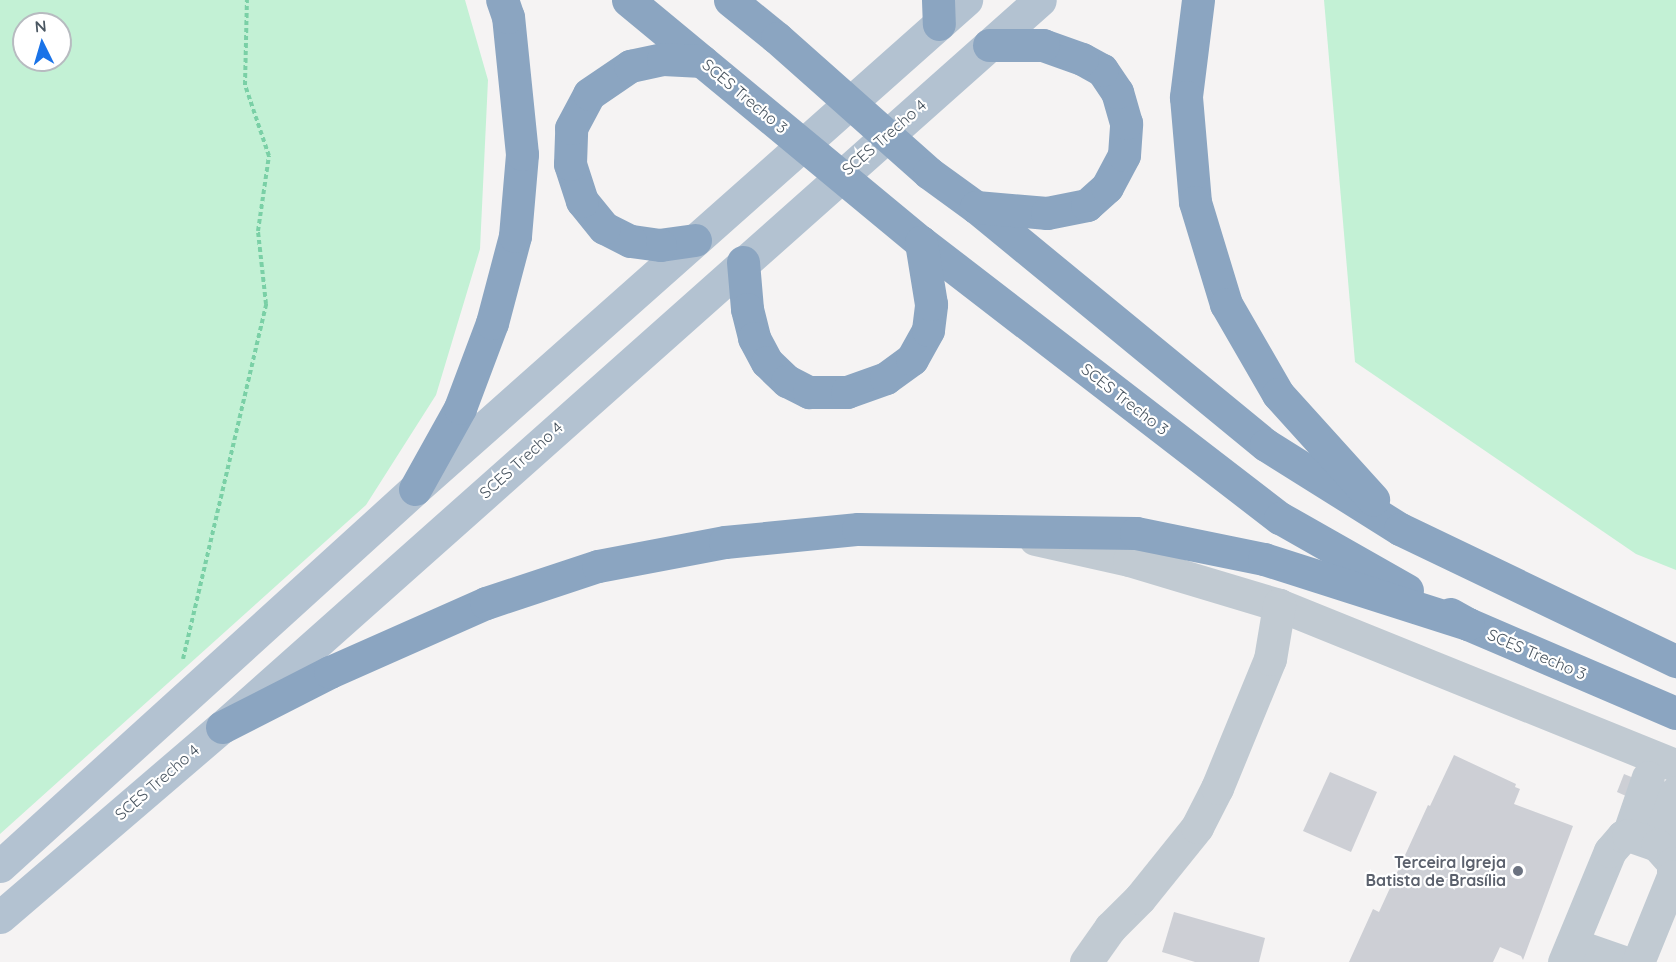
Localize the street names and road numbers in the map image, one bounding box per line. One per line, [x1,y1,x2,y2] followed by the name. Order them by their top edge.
[699,55,791,137] street label: SCES Trecho 3
[838,95,930,179] street label: SCES Trecho 4
[1078,359,1172,439] street label: SCES Trecho 3
[475,418,567,502] street label: SCES Trecho 4
[1485,625,1589,683] street label: SCES Trecho 3
[111,740,203,824] street label: SCES Trecho 4

